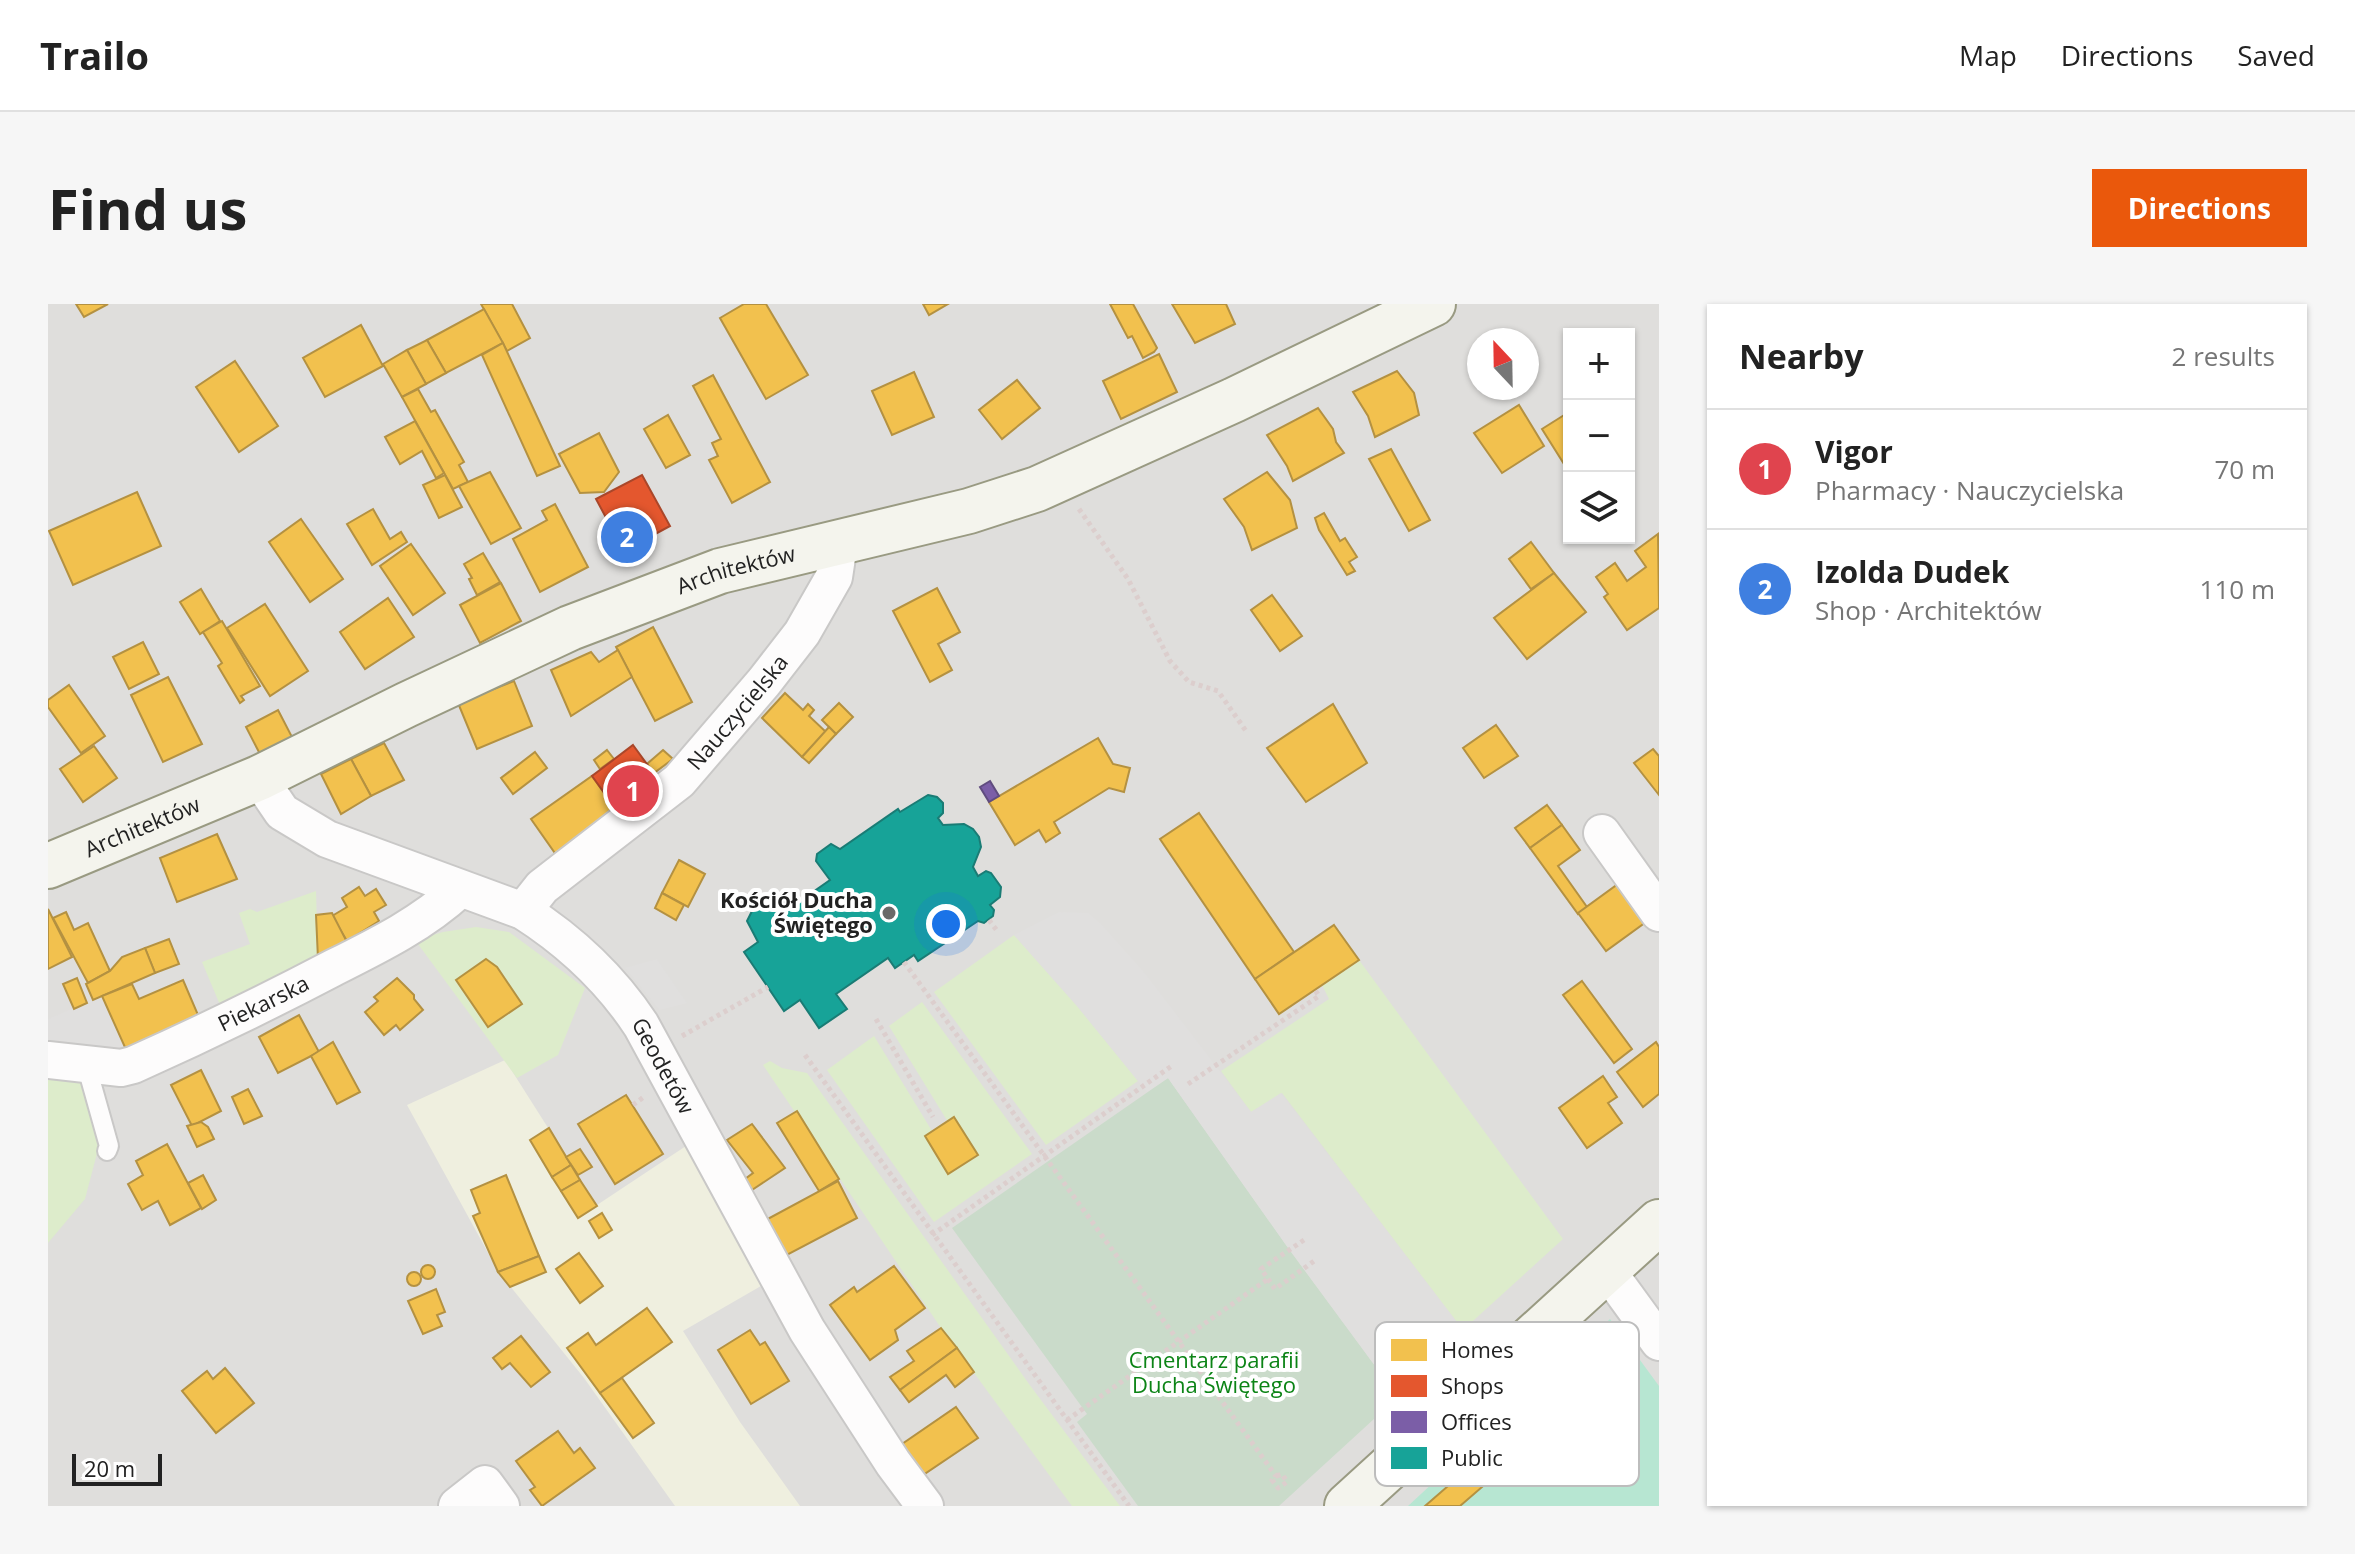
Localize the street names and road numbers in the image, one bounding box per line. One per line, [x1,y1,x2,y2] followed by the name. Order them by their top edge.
[672,537,798,600] street label: Architektów
[679,648,794,776] street label: Nauczycielska
[79,788,204,863] street label: Architektów
[212,967,314,1038] street label: Piekarska
[626,1012,702,1119] street label: Geodetów

